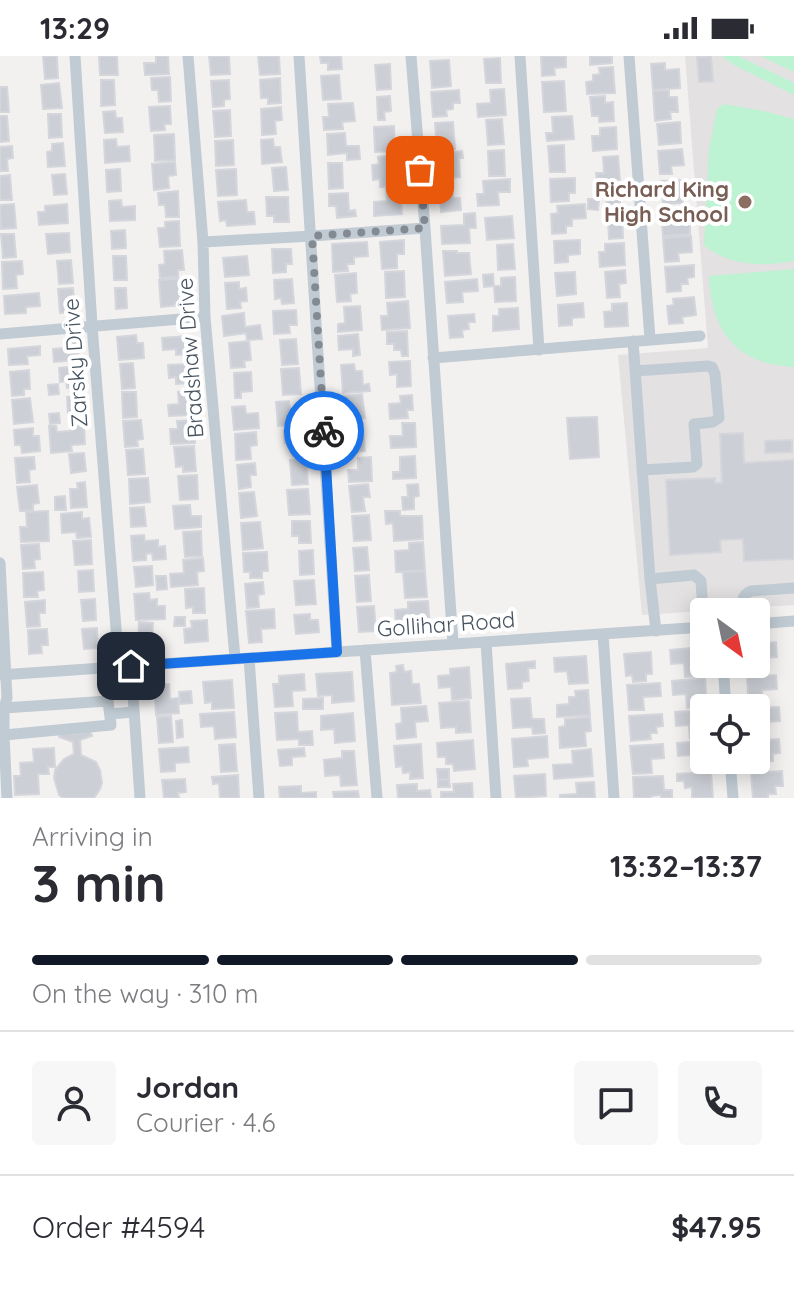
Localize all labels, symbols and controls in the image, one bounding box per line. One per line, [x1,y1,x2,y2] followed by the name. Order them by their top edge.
[40,9,110,47] text: 13:29
[386,136,454,204] pin
[398,148,442,192] icon: bag
[595,175,729,228] place label: Richard King High School
[736,193,754,211] marker: Richard King High School
[170,277,210,439] street label: Bradshaw Drive
[57,297,93,429] street label: Zarsky Drive
[284,391,364,471] courier
[302,409,346,453] icon: bike
[690,598,770,678] north arrow
[690,598,770,774] map controls
[376,605,516,643] street label: Gollihar Road
[97,632,165,700] pin
[109,644,153,688] icon: home
[690,694,770,774] button: locate
[32,820,153,853] text: Arriving in
[610,847,762,885] text: 13:32–13:37
[32,850,166,915] text: 3 min
[32,977,258,1010] text: On the way · 310 m
[32,1061,116,1145] button: person
[574,1061,658,1145] button: chat
[678,1061,762,1145] button: phone
[136,1068,239,1106] text: Jordan
[136,1106,275,1139] text: Courier · 4.6
[32,1208,205,1246] text: Order #4594
[671,1208,762,1246] text: $47.95

